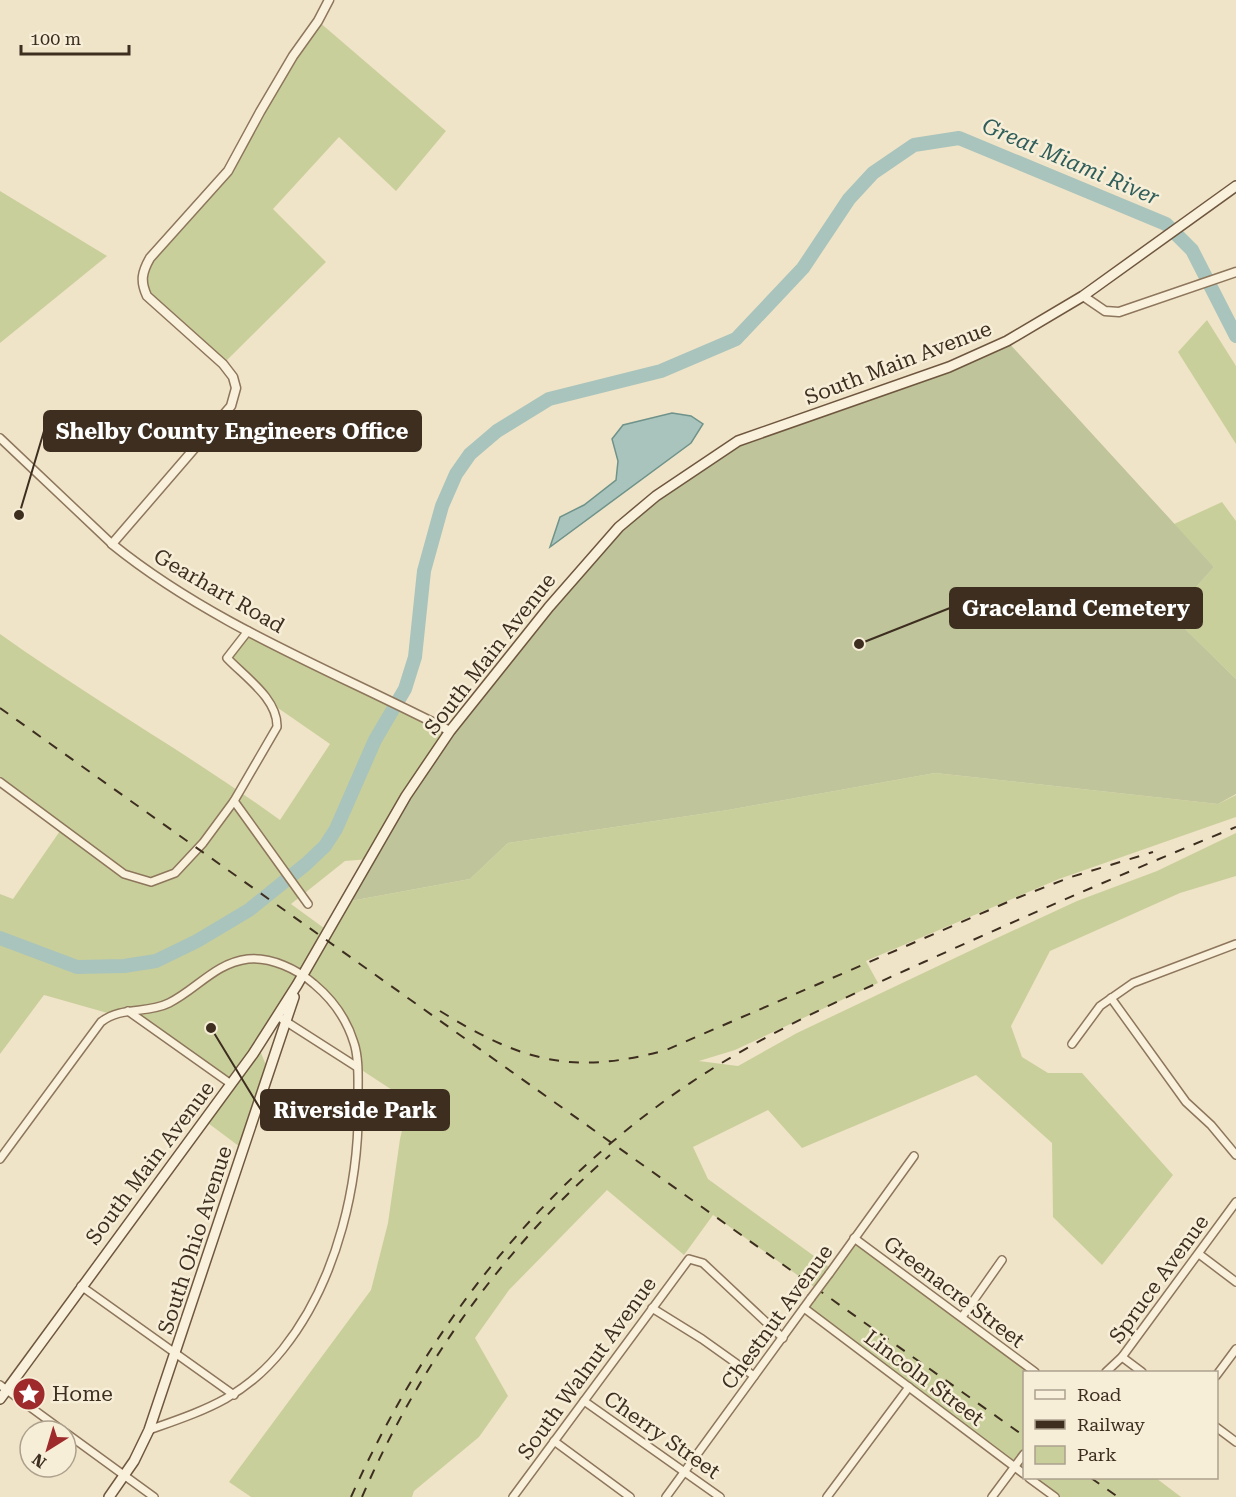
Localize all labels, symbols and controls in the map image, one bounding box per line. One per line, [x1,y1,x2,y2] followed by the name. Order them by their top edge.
[21,18,129,56] scale bar
[30,28,81,49] text: 100 m
[978,113,1163,210] water label: Great Miami River
[801,316,995,410] street label: South Main Avenue
[44,411,421,451] callout: Shelby County Engineers Office
[56,419,408,444] text: Shelby County Engineers Office
[149,544,289,638] street label: Gearhart Road
[420,569,560,739] street label: South Main Avenue
[950,588,1202,628] callout: Graceland Cemetery
[962,596,1191,621] text: Graceland Cemetery
[81,1077,219,1249] street label: South Main Avenue
[261,1090,449,1130] callout: Riverside Park
[273,1098,437,1123] text: Riverside Park
[153,1143,237,1337] street label: South Ohio Avenue
[1104,1210,1214,1348] street label: Spruce Avenue
[879,1231,1029,1353] street label: Greenacre Street
[716,1240,838,1394] street label: Chestnut Avenue
[513,1272,661,1464] street label: South Walnut Avenue
[859,1325,989,1431] street label: Lincoln Street
[1023,1371,1218,1479] legend
[11,1376,47,1412] place icon: Home
[52,1382,113,1406] place label: Home
[1077,1384,1122,1405] text: Road
[599,1386,725,1484] street label: Cherry Street
[1077,1414,1145,1435] text: Railway
[18,1419,78,1479] north arrow
[1077,1444,1117,1465] text: Park
[29,1449,50,1472] text: N

